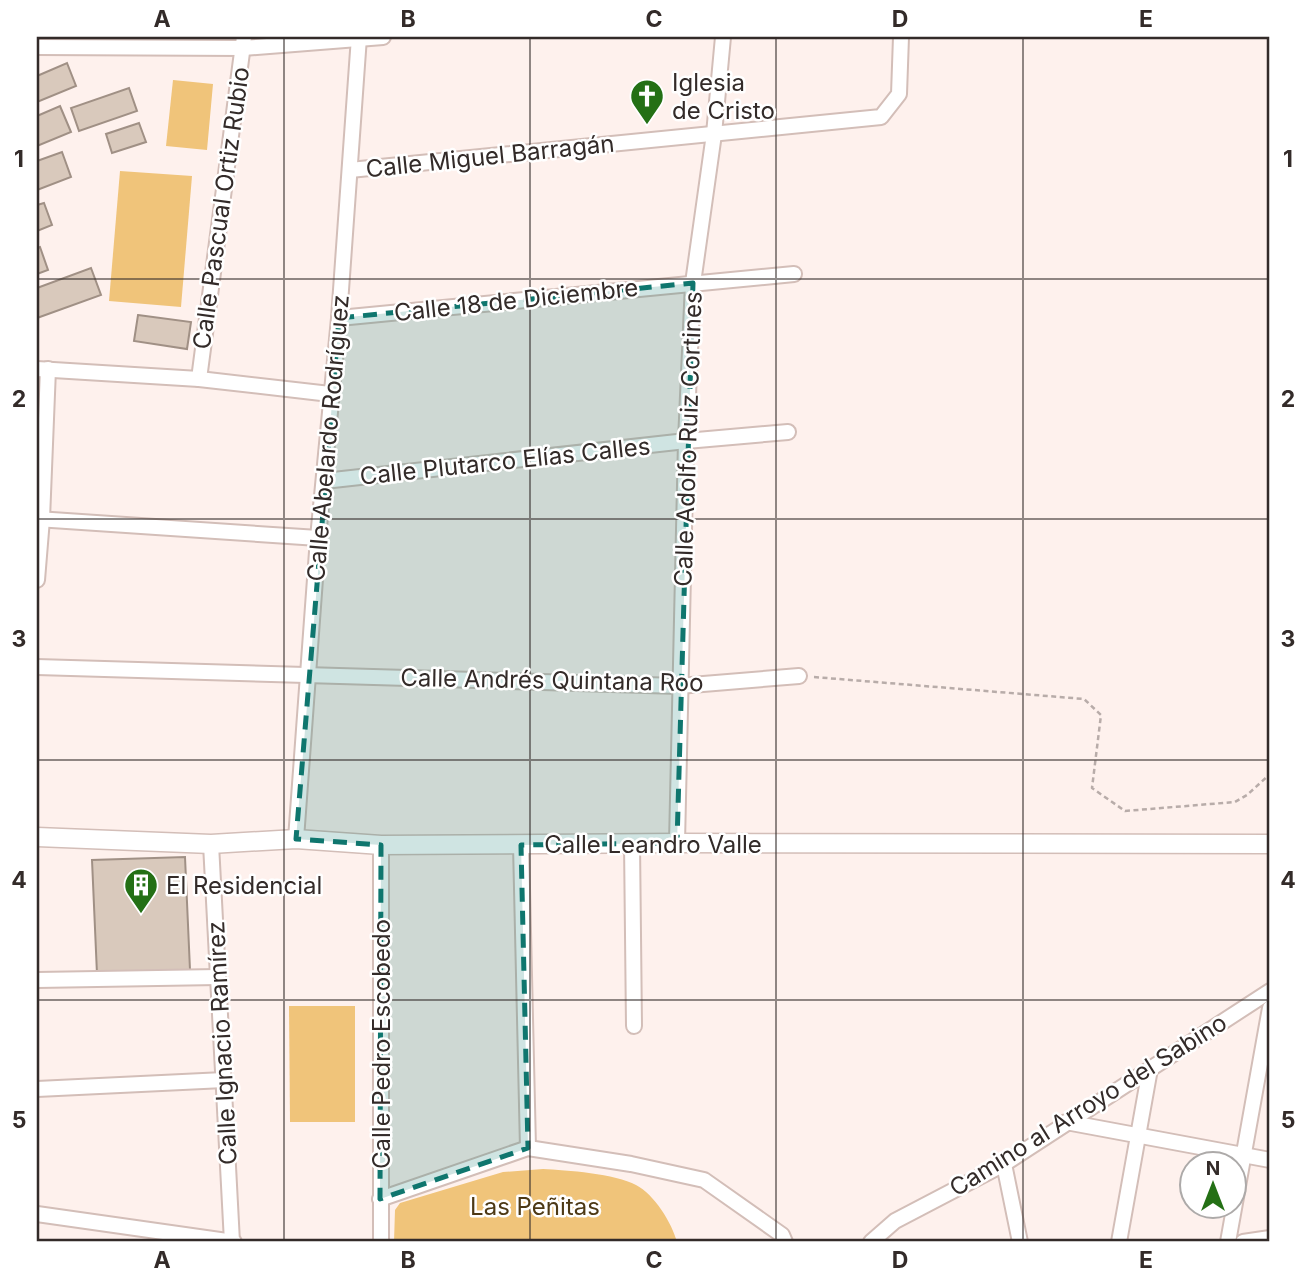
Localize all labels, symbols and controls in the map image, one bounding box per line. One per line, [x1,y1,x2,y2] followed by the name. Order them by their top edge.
[153,5,171,33] text: A
[400,5,416,33] text: B
[645,5,663,33] text: C
[892,5,908,33] text: D
[1139,5,1153,33] text: E
[187,65,255,351] street label: Calle Pascual Ortiz Rubio
[672,68,775,125] place label: Iglesia de Cristo
[628,77,666,126] church icon: Iglesia de Cristo
[364,129,616,183] street label: Calle Miguel Barragán
[14,145,24,173] text: 1
[1283,145,1293,173] text: 1
[393,273,639,327] street label: Calle 18 de Diciembre
[668,291,708,587] street label: Calle Adolfo Ruiz Cortines
[301,293,355,583] street label: Calle Abelardo Rodríguez
[12,385,26,413] text: 2
[1281,385,1295,413] text: 2
[358,431,652,491] street label: Calle Plutarco Elías Calles
[12,625,26,653] text: 3
[1281,625,1295,653] text: 3
[400,663,704,697] street label: Calle Andrés Quintana Roo
[544,830,762,859] street label: Calle Leandro Valle
[11,866,27,894] text: 4
[122,866,160,915] building icon: El Residencial
[1280,866,1296,894] text: 4
[166,871,322,900] place label: El Residencial
[367,919,396,1169] street label: Calle Pedro Escobedo
[201,920,243,1166] street label: Calle Ignacio Ramírez
[944,1008,1232,1202] street label: Camino al Arroyo del Sabino
[12,1106,26,1134] text: 5
[1281,1106,1295,1134] text: 5
[1178,1150,1248,1220] north arrow
[1206,1157,1220,1180] text: N
[470,1192,600,1221] park label: Las Peñitas
[153,1246,171,1274] text: A
[400,1246,416,1274] text: B
[645,1246,663,1274] text: C
[892,1246,908,1274] text: D
[1139,1246,1153,1274] text: E

